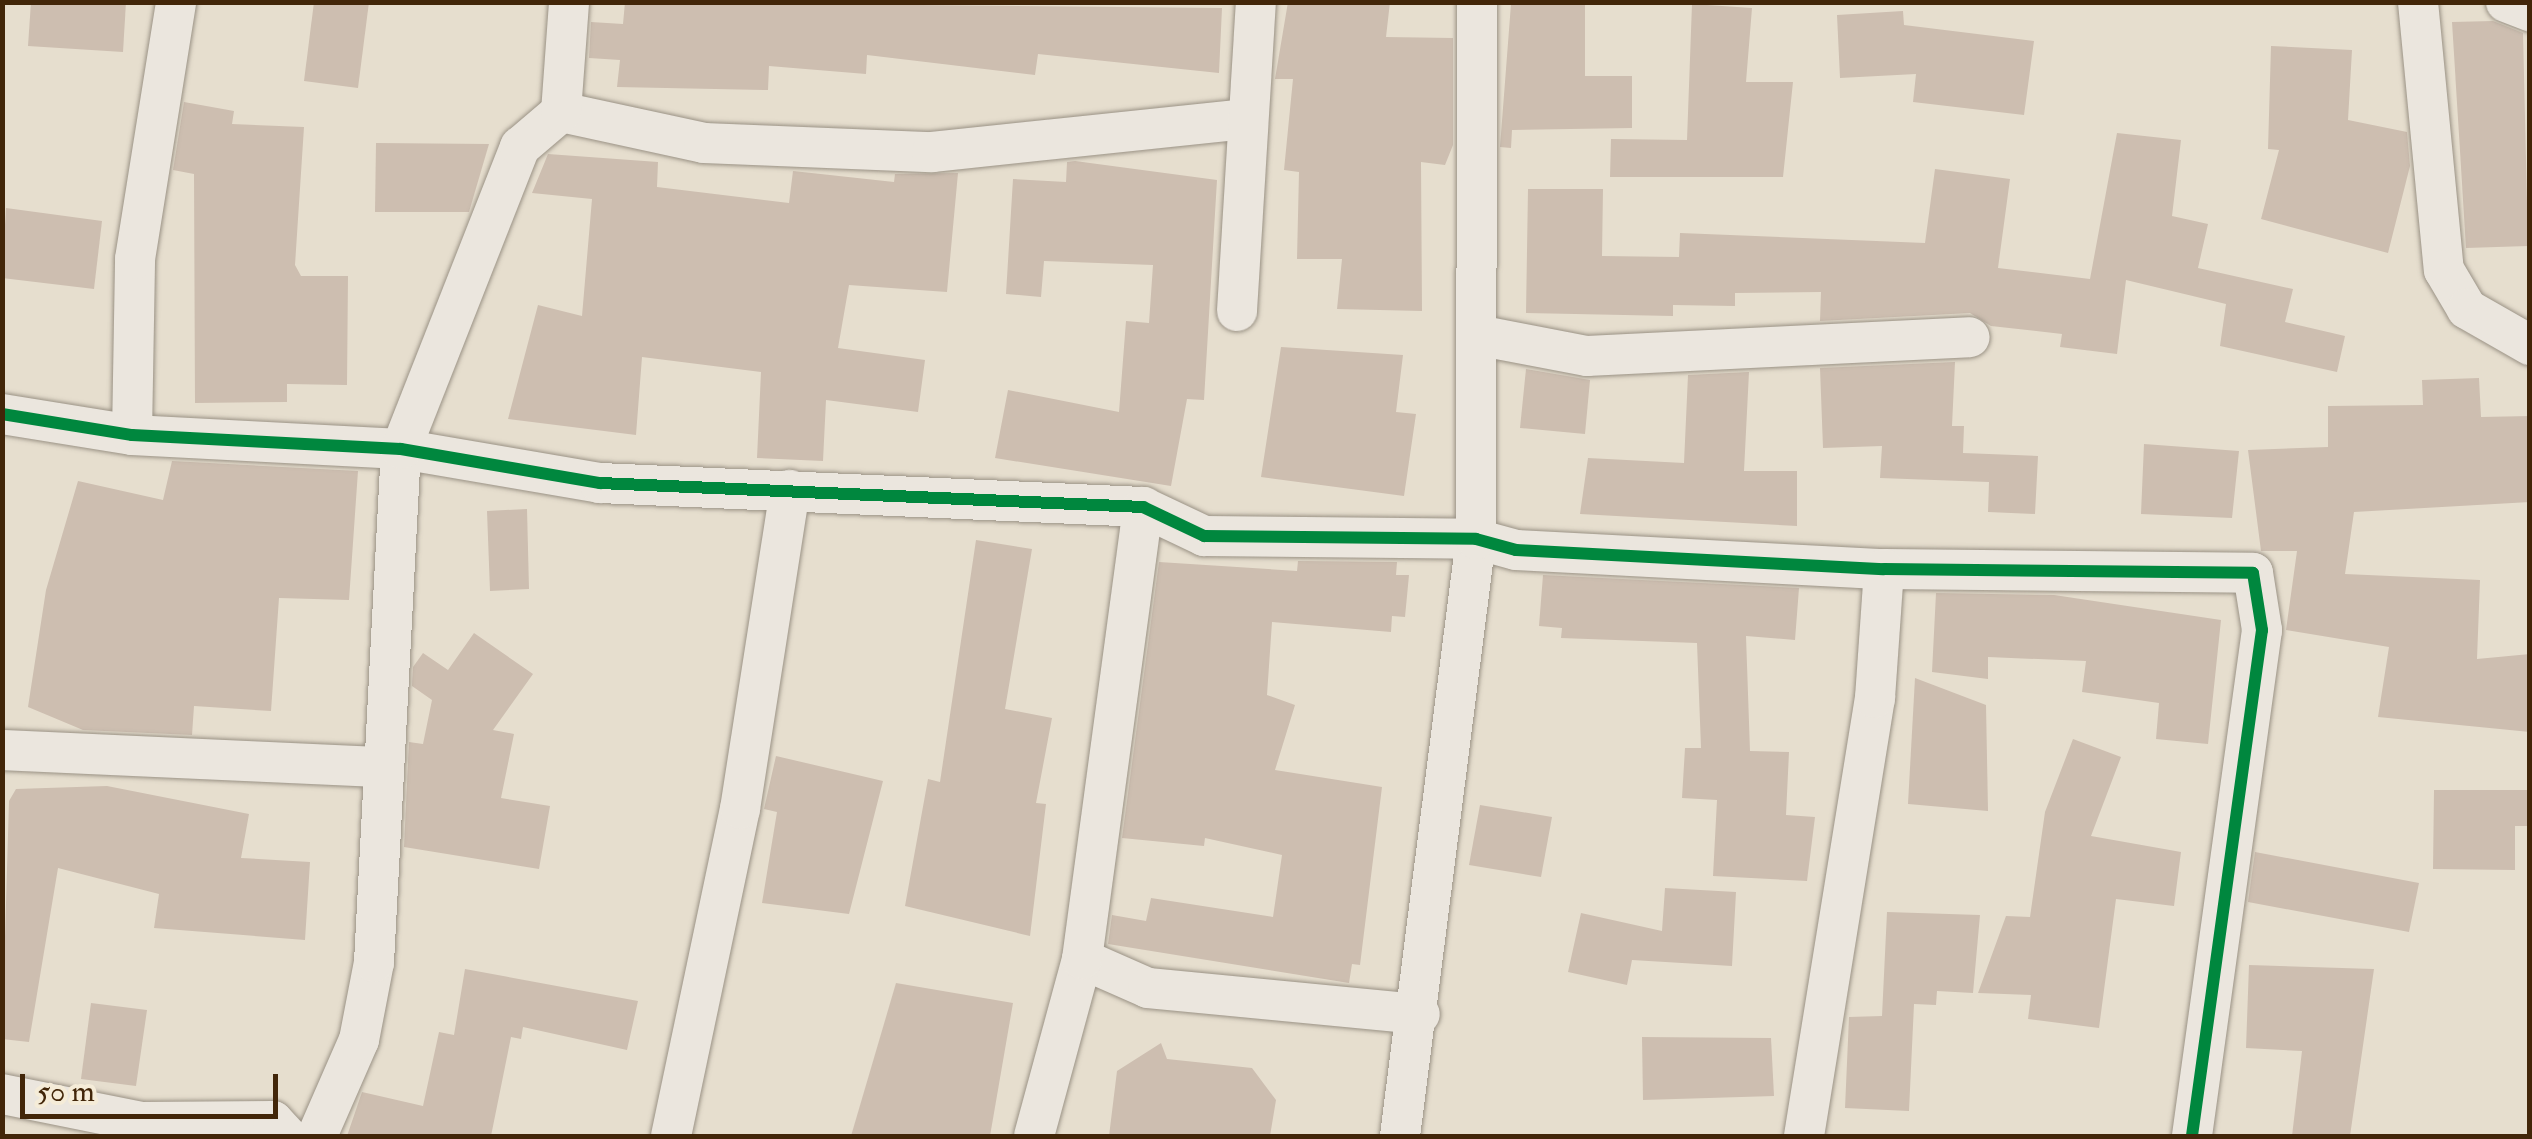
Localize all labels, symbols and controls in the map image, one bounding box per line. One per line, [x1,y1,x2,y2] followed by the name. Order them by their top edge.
[25,1054,282,1116] scale bar
[37,1073,95,1110] text: 50 m

